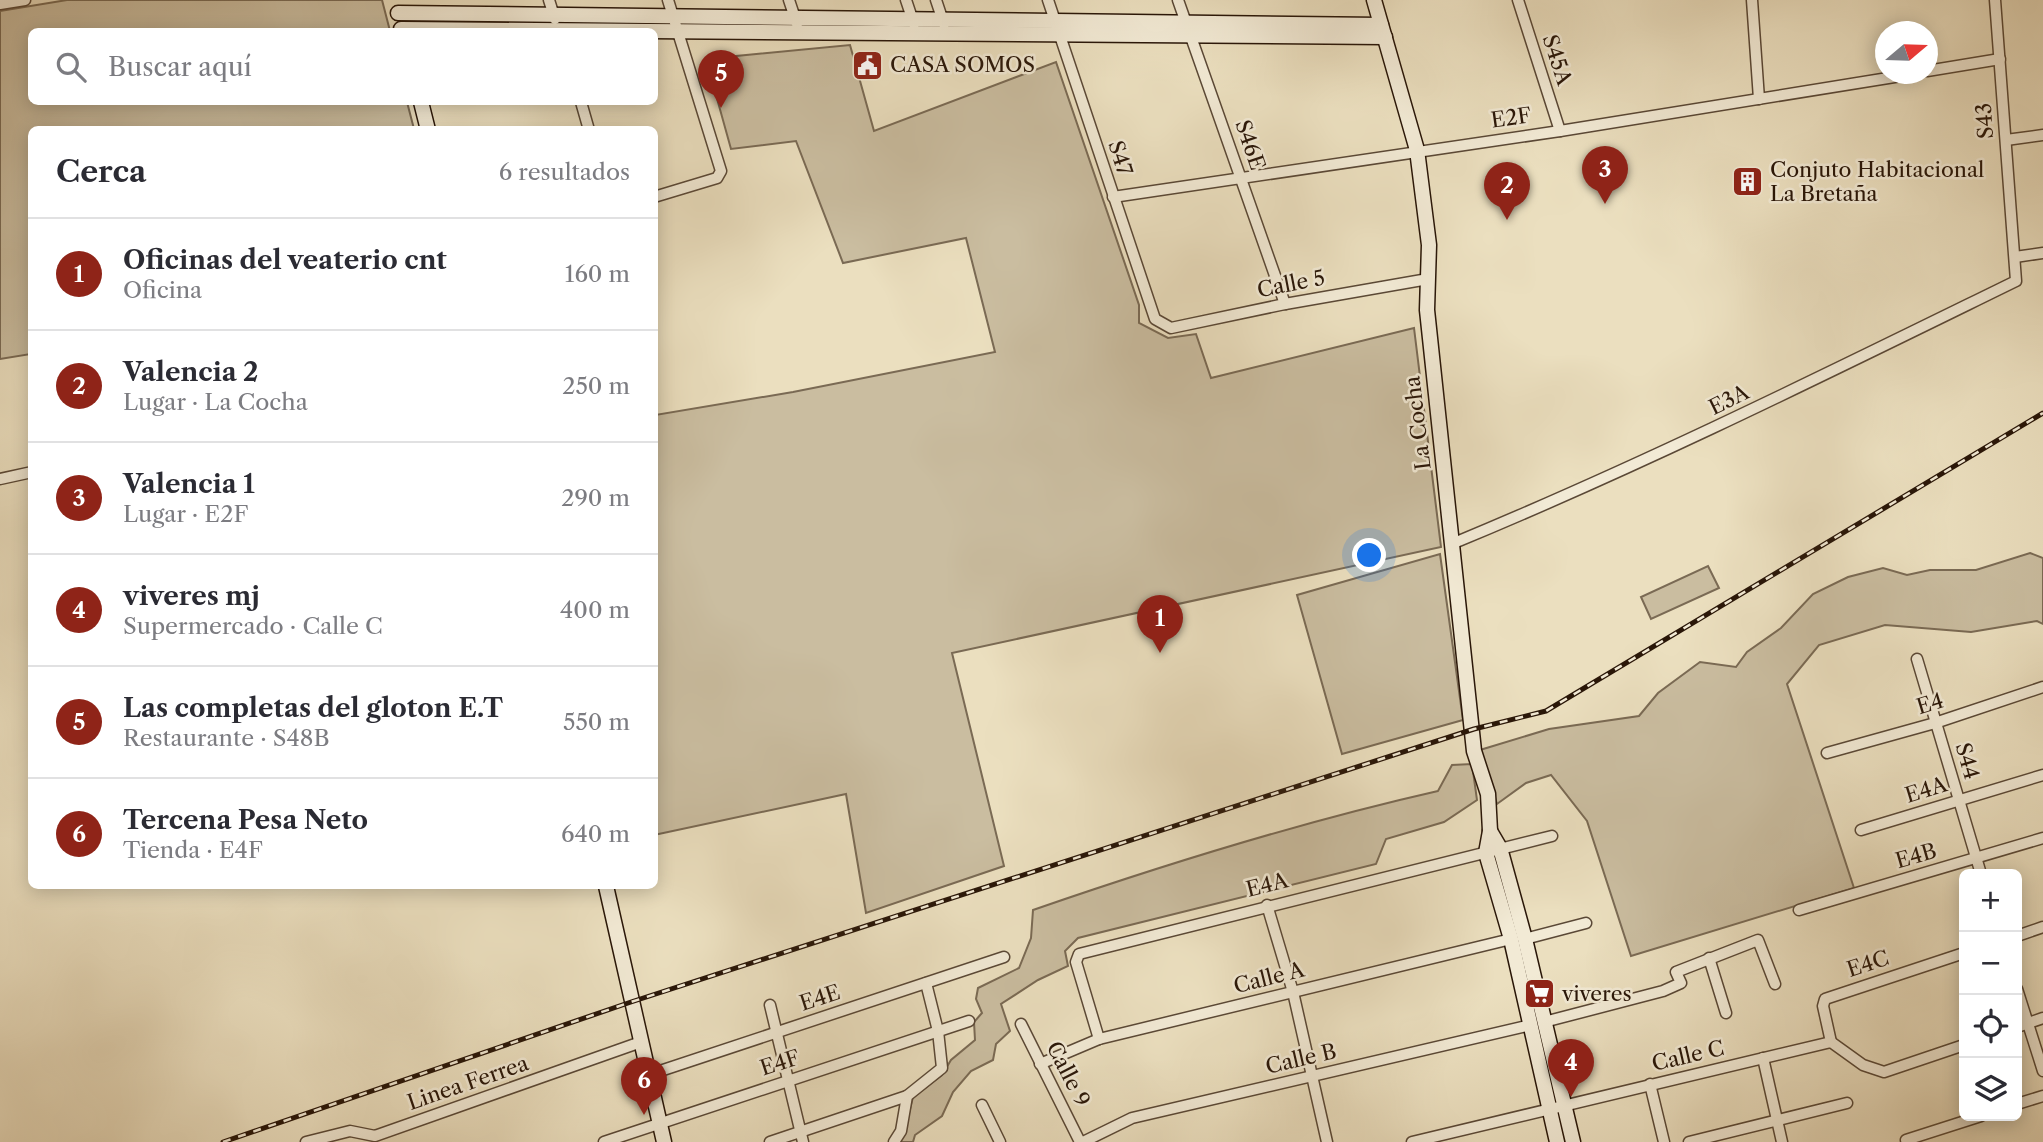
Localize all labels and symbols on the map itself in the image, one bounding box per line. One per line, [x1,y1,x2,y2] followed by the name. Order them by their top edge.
[1875,21,1938,84] north arrow
[1538,31,1577,89] street label: S45A
[850,48,884,82] public building icon: CASA SOMOS
[698,50,744,108] pin: 5
[890,52,1035,77] place label: CASA SOMOS
[1489,102,1533,133] street label: E2F
[1971,102,1998,140] street label: S43
[1230,116,1271,173] street label: S46E
[1103,137,1138,179] street label: S47
[1582,146,1628,204] pin: 3
[1770,157,1984,206] place label: Conjuto Habitacional La Bretaña
[1484,162,1530,220] pin: 2
[1730,165,1764,199] building icon: Conjuto Habitacional La Bretaña
[1255,265,1327,302] street label: Calle 5
[1399,374,1436,471] street label: La Cocha
[1705,379,1753,420] street label: E3A
[1352,538,1386,572] your location
[1137,595,1183,653] pin: 1
[1913,688,1946,719] street label: E4
[1950,740,1985,782] street label: S44
[1902,771,1950,808] street label: E4A
[1893,838,1939,873] street label: E4B
[1243,867,1291,902] street label: E4A
[1844,945,1892,982] street label: E4C
[1231,957,1307,998] street label: Calle A
[1522,977,1556,1011] supermarket icon: viveres
[796,979,843,1016] street label: E4E
[1561,981,1632,1006] place label: viveres
[1649,1035,1726,1076] street label: Calle C
[1042,1037,1095,1110] street label: Calle 9
[1263,1038,1339,1079] street label: Calle B
[1548,1039,1594,1097] pin: 4
[757,1044,803,1081] street label: E4F
[404,1050,532,1115] street label: Linea Ferrea
[621,1057,667,1115] pin: 6

